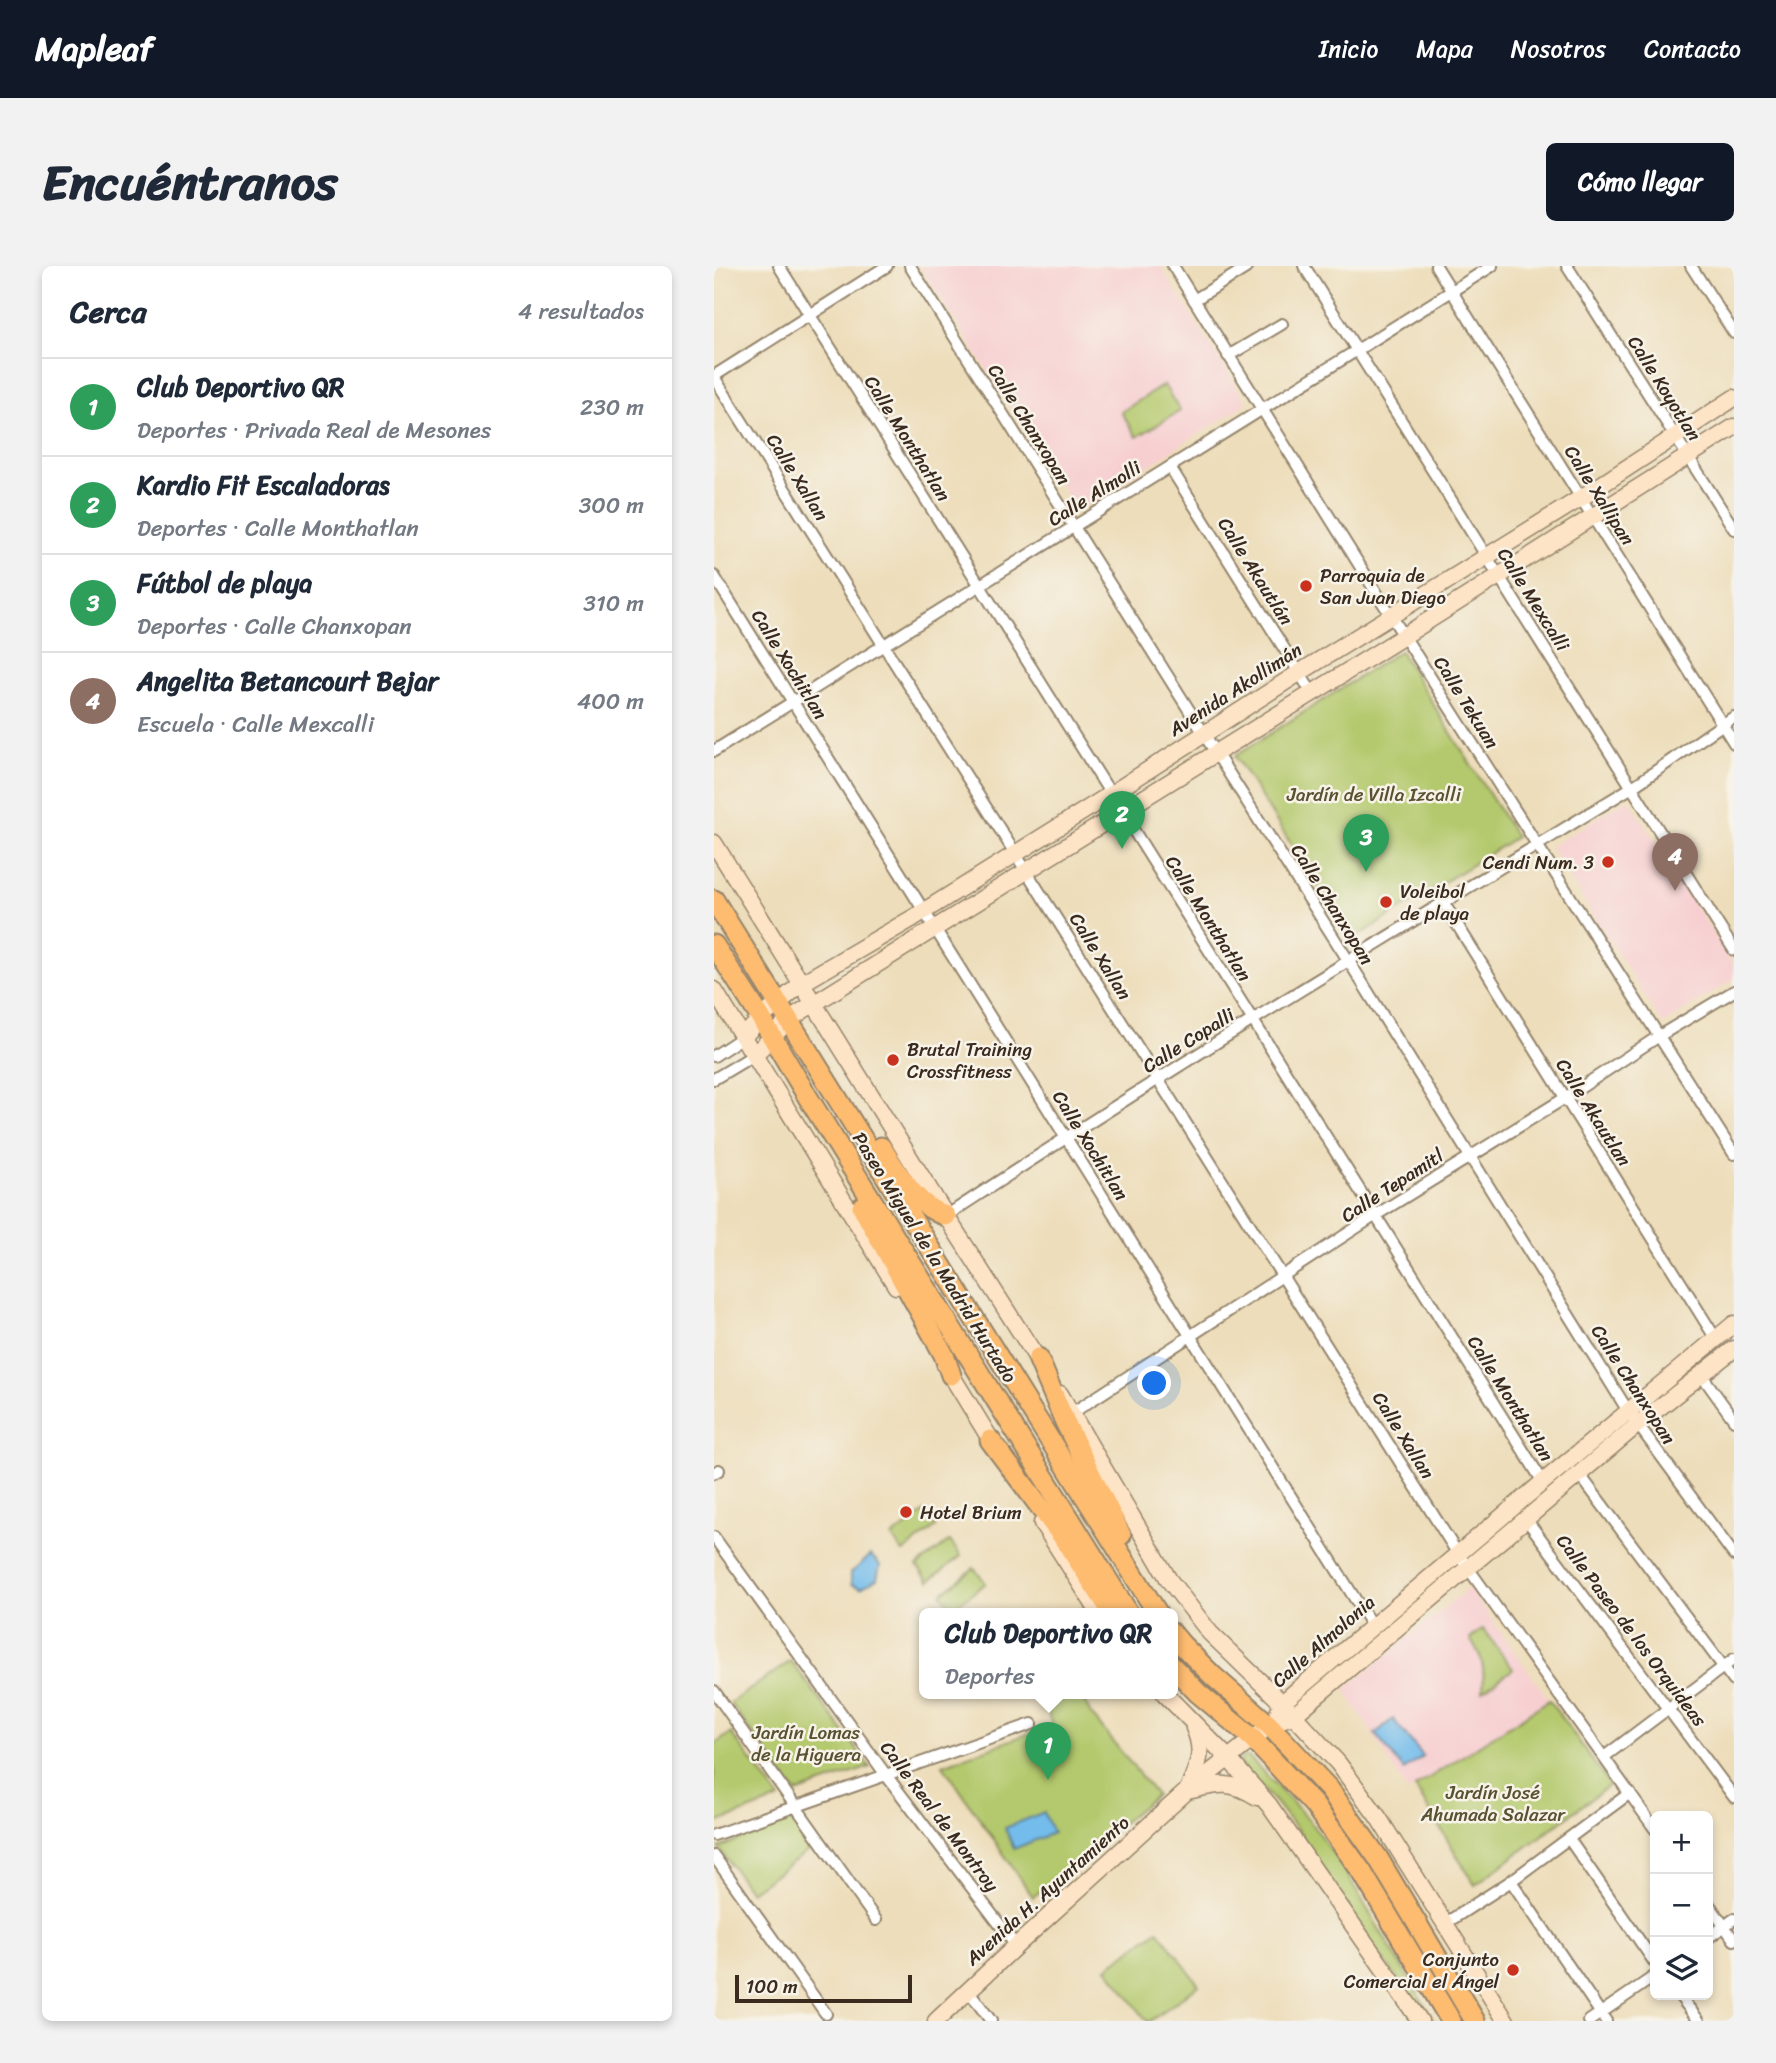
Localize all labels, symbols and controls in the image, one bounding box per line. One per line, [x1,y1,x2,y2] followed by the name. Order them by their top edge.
[35,20,153,78] text: Mapleaf
[1319,28,1378,70] text: Inicio
[1416,28,1473,70] text: Mapa
[1511,28,1606,70] text: Nosotros
[1644,28,1741,70] text: Contacto
[42,139,338,226] text: Encuéntranos
[1546,143,1734,221] button: Cómo llegar
[70,285,146,339] text: Cerca
[518,291,644,332] text: 4 resultados
[1619,329,1710,448] street label: Calle Koyotlan
[979,357,1080,491] street label: Calle Chanxopan
[137,364,345,410] text: Club Deportivo QR
[856,369,960,508] street label: Calle Monthatlan
[88,387,98,428] text: 1
[580,387,644,428] text: 230 m
[137,410,491,451] text: Deportes · Privada Real de Mesones
[758,427,838,528] street label: Calle Xallan
[1556,438,1644,552] street label: Calle Xallipan
[1041,451,1148,535] street label: Calle Almolli
[137,462,390,508] text: Kardio Fit Escaladoras
[86,485,100,526] text: 2
[579,485,644,526] text: 300 m
[137,508,419,549] text: Deportes · Calle Monthatlan
[1209,510,1302,632] street label: Calle Akautlán
[1489,541,1579,658] street label: Calle Mexcalli
[1320,559,1446,614] place label: Parroquia de San Juan Diego
[137,560,312,606] text: Fútbol de playa
[1298,578,1314,594] marker: Parroquia de San Juan Diego
[87,583,99,624] text: 3
[583,583,644,624] text: 310 m
[742,602,837,726] street label: Calle Xochitlan
[137,606,412,647] text: Deportes · Calle Chanxopan
[1161,634,1309,746] street label: Avenida Akollimán
[1425,649,1508,755] street label: Calle Tekuan
[137,658,438,704] text: Angelita Betancourt Bejar
[86,681,100,722] text: 4
[577,681,644,722] text: 400 m
[137,704,374,745] text: Escuela · Calle Mexcalli
[1286,778,1462,811] park label: Jardín de Villa Izcalli
[1099,791,1145,849] pin: 2
[1343,814,1389,872] pin: 3
[1652,833,1698,891] pin: 4
[1282,837,1383,971] street label: Calle Chanxopan
[1483,846,1595,879] place label: Cendi Num. 3
[1157,849,1261,988] street label: Calle Monthatlan
[1600,854,1616,870] marker: Cendi Num. 3
[1400,875,1470,930] place label: Voleibol de playa
[1378,894,1394,910] marker: Voleibol de playa
[1061,906,1141,1007] street label: Calle Xallan
[1135,999,1242,1082] street label: Calle Copalli
[907,1033,1032,1088] place label: Brutal Training Crossfitness
[1547,1051,1640,1173] street label: Calle Akautlan
[885,1052,901,1068] marker: Brutal Training Crossfitness
[1043,1083,1138,1207] street label: Calle Xochitlan
[843,1125,1026,1390] street label: Paseo Miguel de la Madrid Hurtado
[1334,1139,1451,1231] street label: Calle Tepamitl
[1582,1318,1685,1451] street label: Calle Chanxopan
[1459,1329,1563,1468] street label: Calle Monthatlan
[1137,1366,1171,1400] your location
[1364,1385,1444,1486] street label: Calle Xallan
[920,1496,1022,1529] place label: Hotel Brium
[898,1504,914,1520] marker: Hotel Brium
[1548,1527,1715,1734] street label: Calle Paseo de los Orquideas
[1264,1586,1383,1696] street label: Calle Almolonia
[919,1608,1178,1699] popup
[945,1610,1152,1656] text: Club Deportivo QR
[945,1656,1034,1697] text: Deportes
[751,1716,862,1771] park label: Jardín Lomas de la Higuera
[1025,1722,1071,1780] pin: 1
[872,1734,1008,1899] street label: Calle Real de Montroy
[1420,1776,1566,1831] park label: Jardín José Ahumada Salazar
[957,1807,1138,1974] street label: Avenida H. Ayuntamiento
[1650,1811,1713,2000] map controls
[1650,1811,1713,1874] button: +
[1650,1874,1713,1937] button: −
[1650,1937,1713,2000] button: layers
[1344,1943,1500,1998] place label: Conjunto Comercial el Ángel
[1505,1962,1521,1978] marker: Conjunto Comercial el Ángel
[746,1970,798,2003] text: 100 m
[735,1972,912,2004] scale bar

